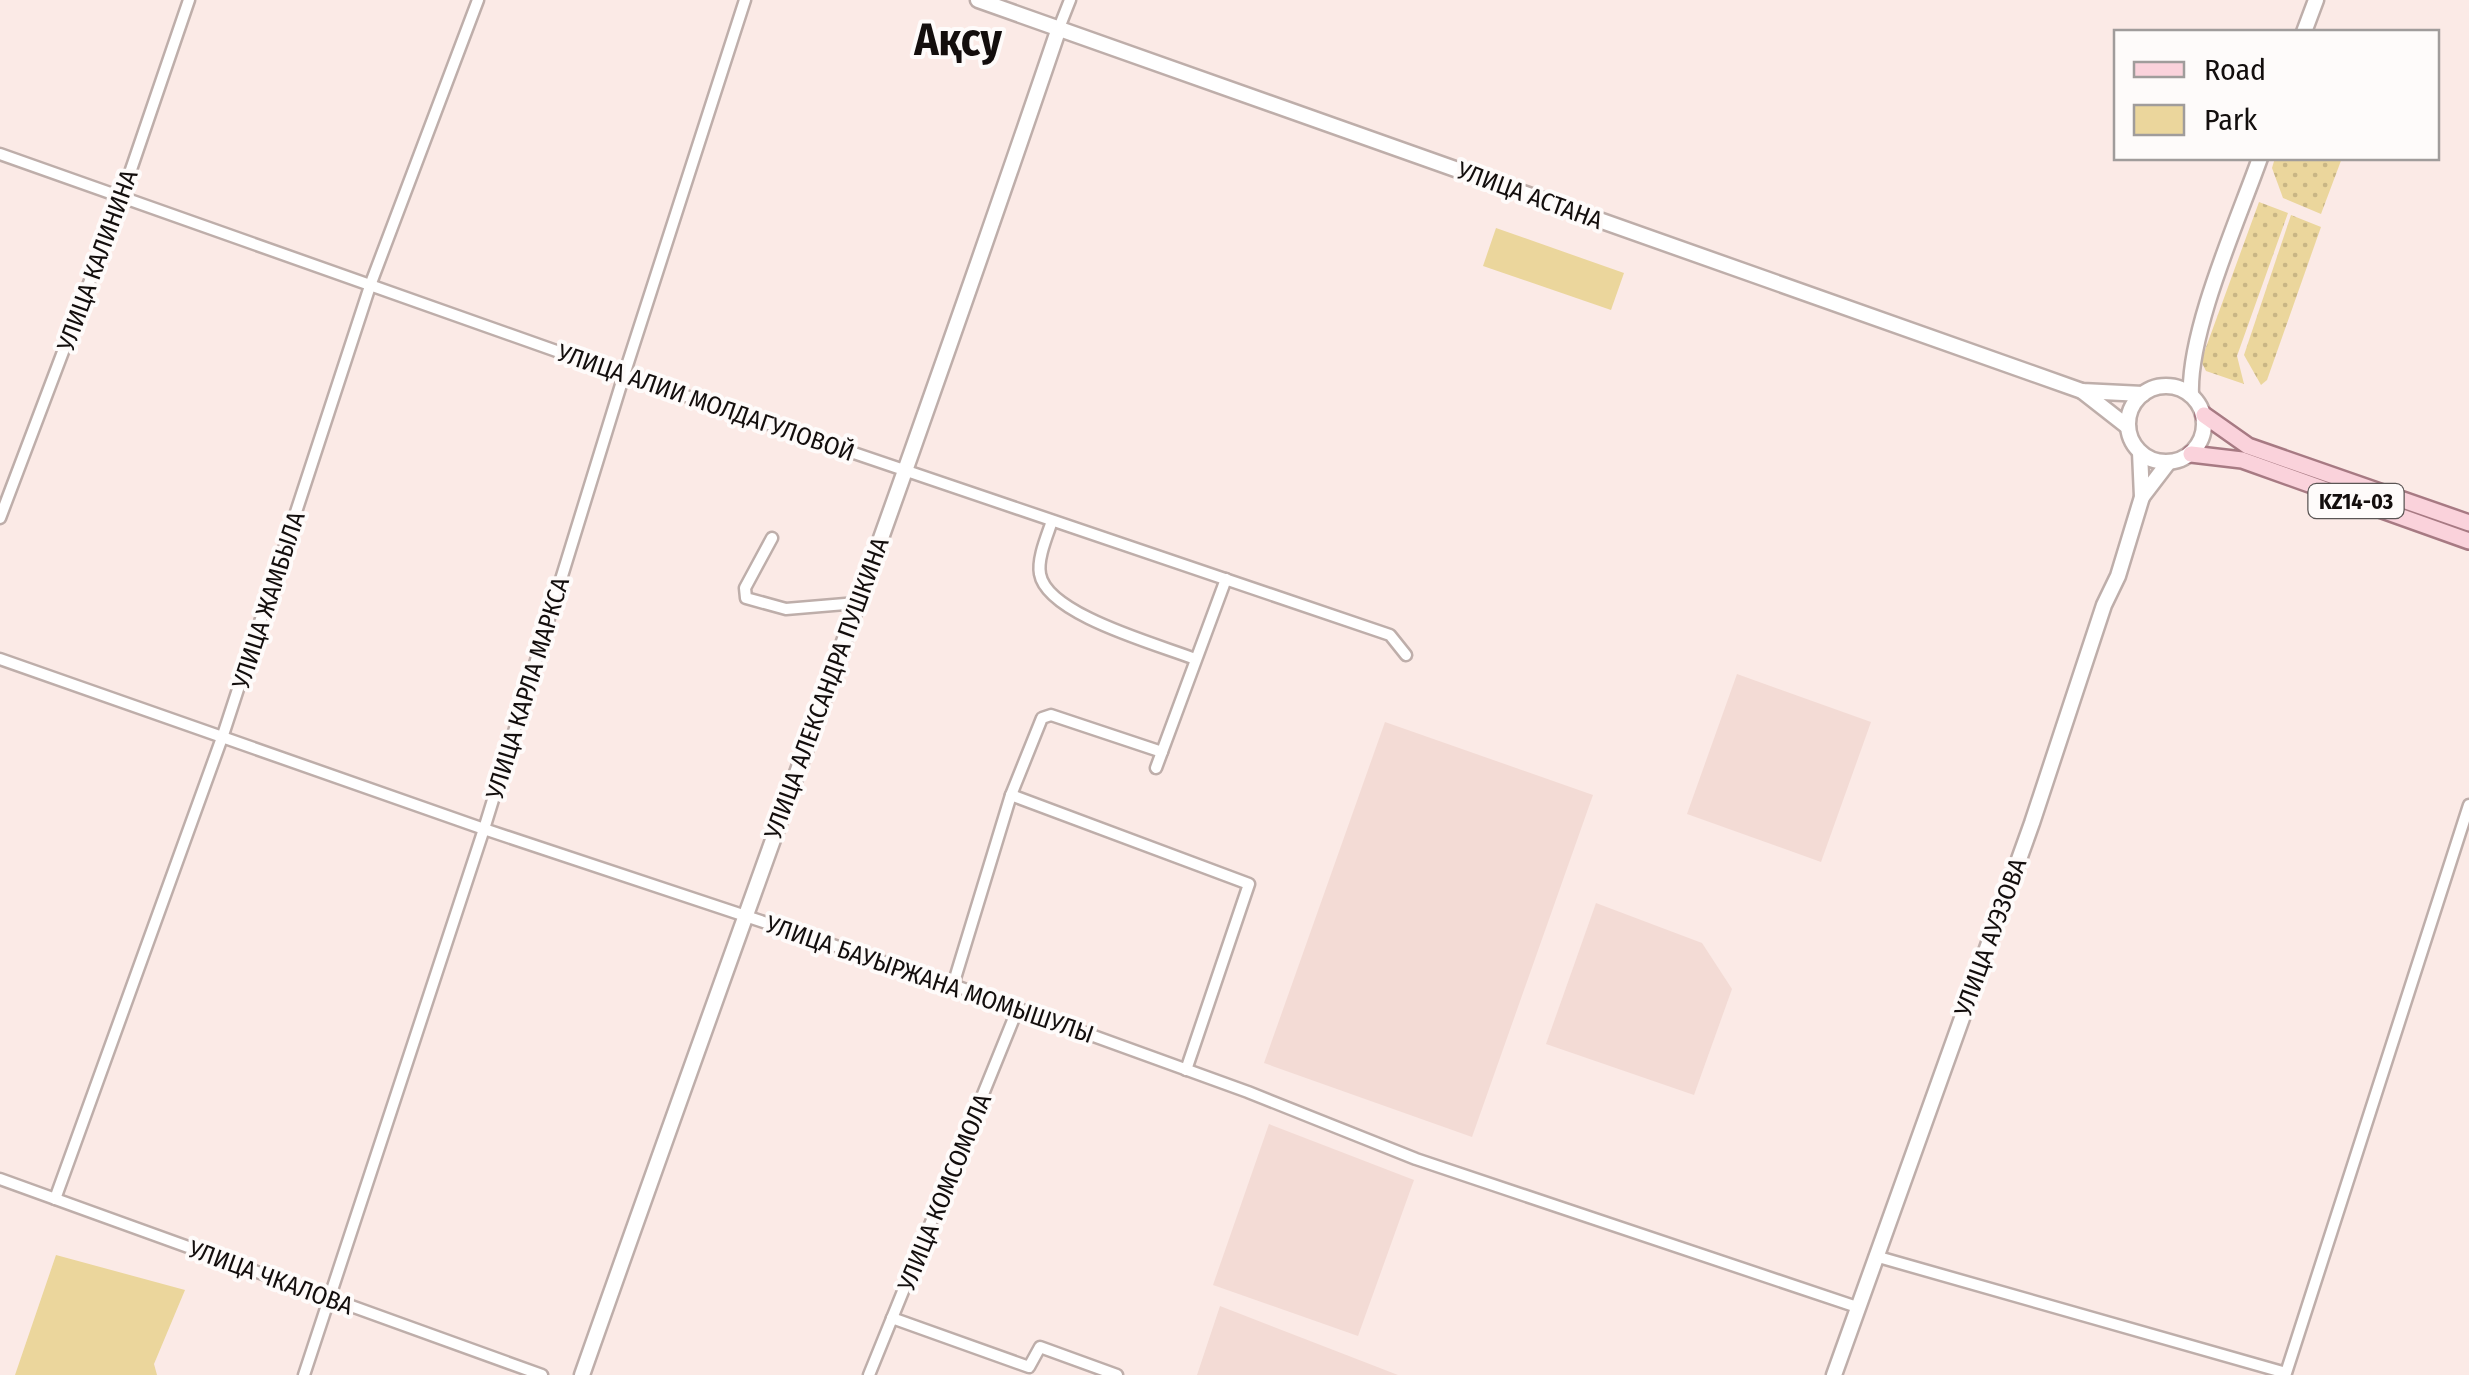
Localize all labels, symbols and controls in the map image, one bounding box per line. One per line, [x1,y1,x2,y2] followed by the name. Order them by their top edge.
[913,13,1002,67] district label: Ақсу
[2114,30,2439,160] legend
[2204,52,2266,88] text: Road
[2204,102,2257,138] text: Park
[1452,155,1607,236] street label: УЛИЦА АСТАНА
[51,166,145,356] street label: УЛИЦА КАЛИНИНА
[552,337,858,468] street label: УЛИЦА АЛИИ МОЛДАГУЛОВОЙ
[2308,484,2404,518] road number: KZ14-03
[226,508,312,694] street label: УЛИЦА ЖАМБЫЛА
[758,534,895,844] street label: УЛИЦА АЛЕКСАНДРА ПУШКИНА
[480,574,576,804] street label: УЛИЦА КАРЛА МАРКСА
[1948,854,2033,1021] street label: УЛИЦА АУЭЗОВА
[761,909,1098,1050] street label: УЛИЦА БАУЫРЖАНА МОМЫШУЛЫ
[891,1089,998,1296] street label: УЛИЦА КОМСОМОЛА
[183,1234,357,1322] street label: УЛИЦА ЧКАЛОВА

